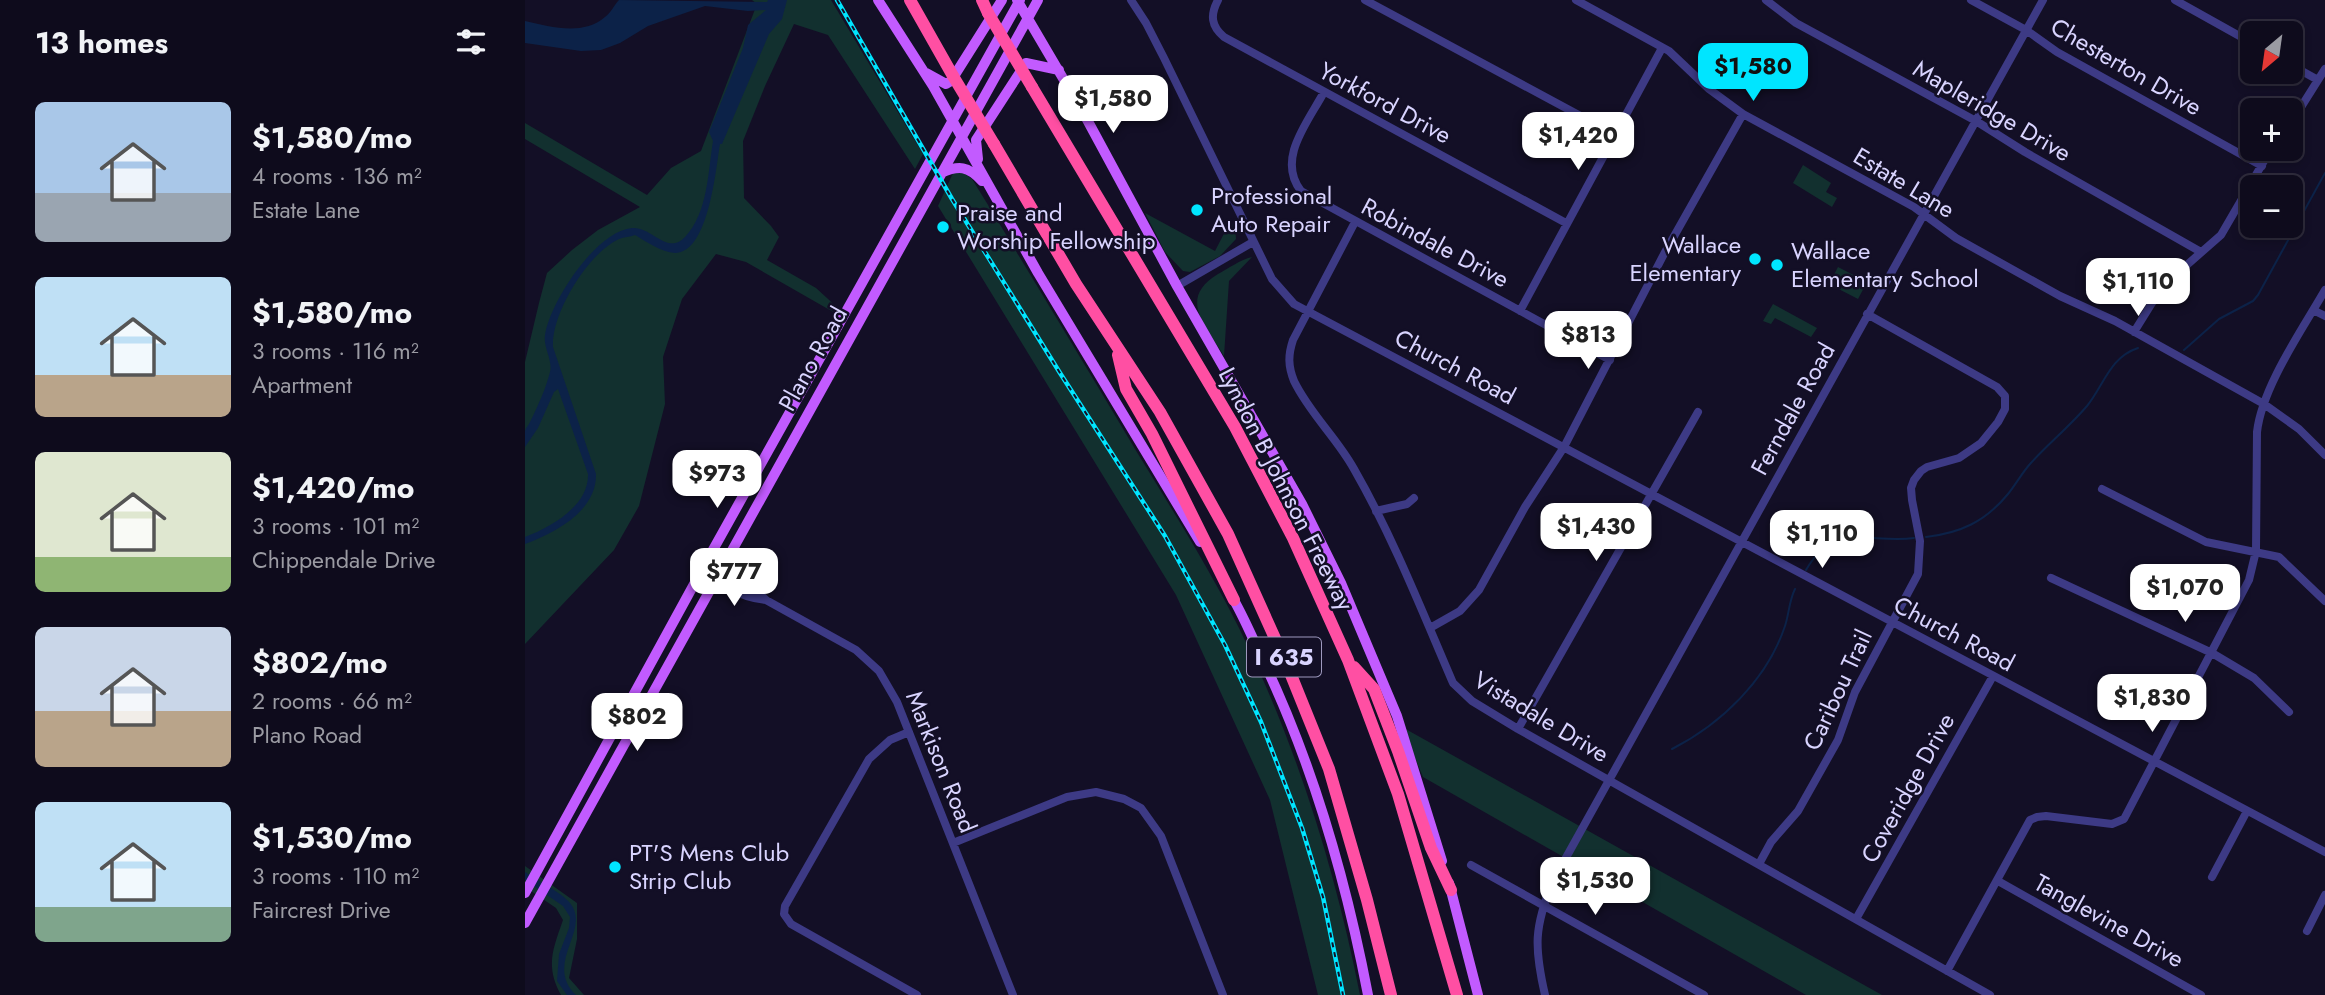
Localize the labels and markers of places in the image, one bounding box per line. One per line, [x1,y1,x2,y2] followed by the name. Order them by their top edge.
[1696,43,1810,103] pin: $1,580
[1056,76,1170,135] pin: $1,580
[1521,113,1635,172] pin: $1,420
[1211,178,1332,241] place label: Professional Auto Repair
[957,195,1156,258] place label: Praise and Worship Fellowship
[1189,202,1205,218] marker: Professional Auto Repair
[935,219,951,235] marker: Praise and Worship Fellowship
[1629,227,1741,290] place label: Wallace Elementary
[1791,233,1979,296] place label: Wallace Elementary School
[1747,251,1763,267] marker: Wallace Elementary
[1769,257,1785,273] marker: Wallace Elementary School
[2081,258,2195,318] pin: $1,110
[1547,312,1629,371] pin: $813
[676,450,758,510] pin: $973
[1539,504,1653,563] pin: $1,430
[1765,510,1879,570] pin: $1,110
[693,548,775,608] pin: $777
[2128,564,2242,624] pin: $1,070
[2095,674,2209,734] pin: $1,830
[596,694,678,753] pin: $802
[629,835,789,898] place label: PT'S Mens Club Strip Club
[1538,858,1652,917] pin: $1,530
[607,859,623,875] marker: PT'S Mens Club Strip Club

